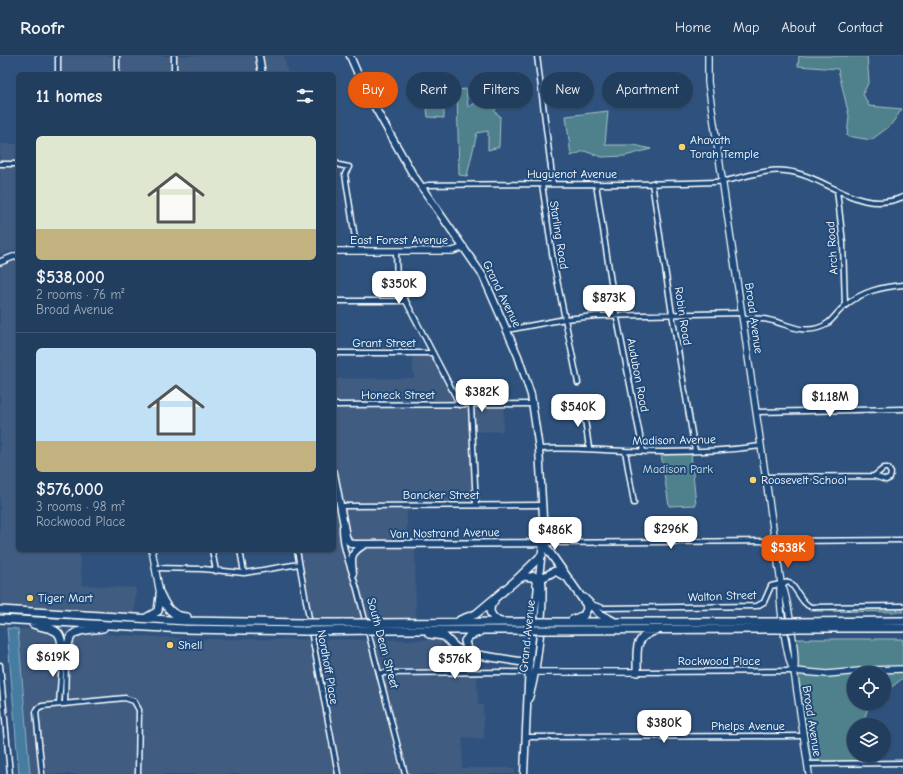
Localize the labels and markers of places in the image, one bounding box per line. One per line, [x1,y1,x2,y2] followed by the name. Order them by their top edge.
[690,133,759,161] place label: Ahavath Torah Temple
[677,142,687,152] marker: Ahavath Torah Temple
[371,271,427,305] pin: $350K
[581,285,637,319] pin: $873K
[454,379,510,413] pin: $382K
[797,384,863,418] pin: $1.18M
[550,394,606,428] pin: $540K
[761,473,847,487] place label: Roosevelt School
[748,475,758,485] marker: Roosevelt School
[643,516,699,550] pin: $296K
[527,517,583,551] pin: $486K
[760,535,816,569] pin: $538K
[38,591,93,605] place label: Tiger Mart
[25,593,35,603] marker: Tiger Mart
[178,638,202,652] place label: Shell
[165,640,175,650] marker: Shell
[25,644,81,678] pin: $619K
[427,646,483,680] pin: $576K
[636,710,692,744] pin: $380K

